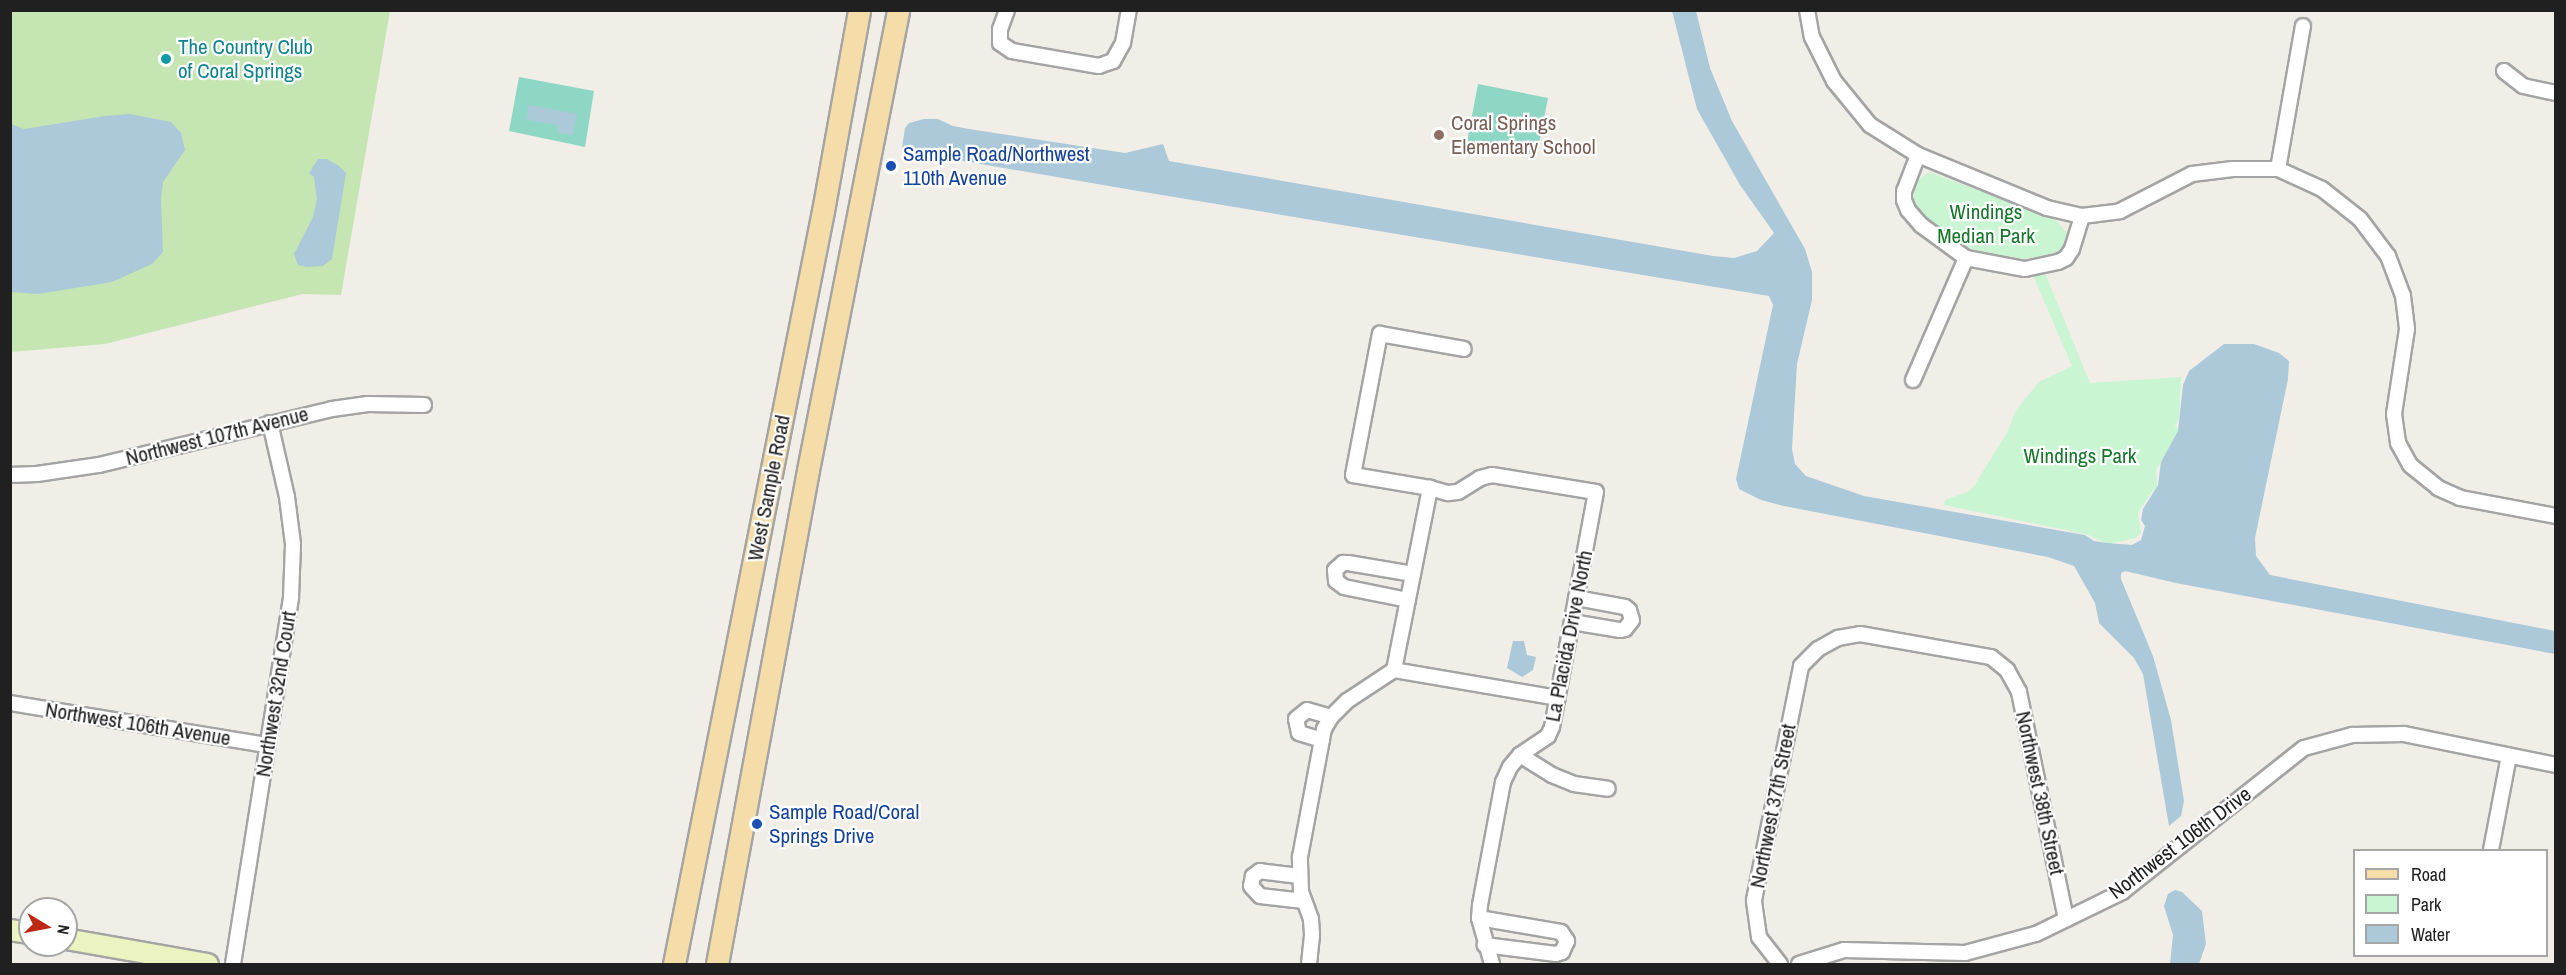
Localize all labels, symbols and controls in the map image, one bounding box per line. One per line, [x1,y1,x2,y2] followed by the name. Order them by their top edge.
[178,34,313,84] place label: The Country Club of Coral Springs
[159,52,173,66] marker: The Country Club of Coral Springs
[1451,110,1596,160] place label: Coral Springs Elementary School
[1432,128,1446,142] marker: Coral Springs Elementary School
[903,141,1090,191] place label: Sample Road/Northwest 110th Avenue
[884,159,898,173] marker: Sample Road/Northwest 110th Avenue
[1937,199,2035,249] park label: Windings Median Park
[123,401,311,471] street label: Northwest 107th Avenue
[743,413,795,563] street label: West Sample Road
[2024,443,2136,469] park label: Windings Park
[1540,548,1598,724] street label: La Placida Drive North
[250,609,302,779] street label: Northwest 32nd Court
[43,697,233,751] street label: Northwest 106th Avenue
[2010,709,2070,877] street label: Northwest 38th Street
[1745,722,1801,890] street label: Northwest 37th Street
[2104,781,2256,905] street label: Northwest 106th Drive
[769,799,919,849] place label: Sample Road/Coral Springs Drive
[750,817,764,831] marker: Sample Road/Coral Springs Drive
[2353,849,2548,957] legend
[2411,862,2446,887] text: Road
[2411,892,2441,917] text: Park
[18,897,78,957] north arrow
[2411,922,2450,947] text: Water
[52,923,75,936] text: N

